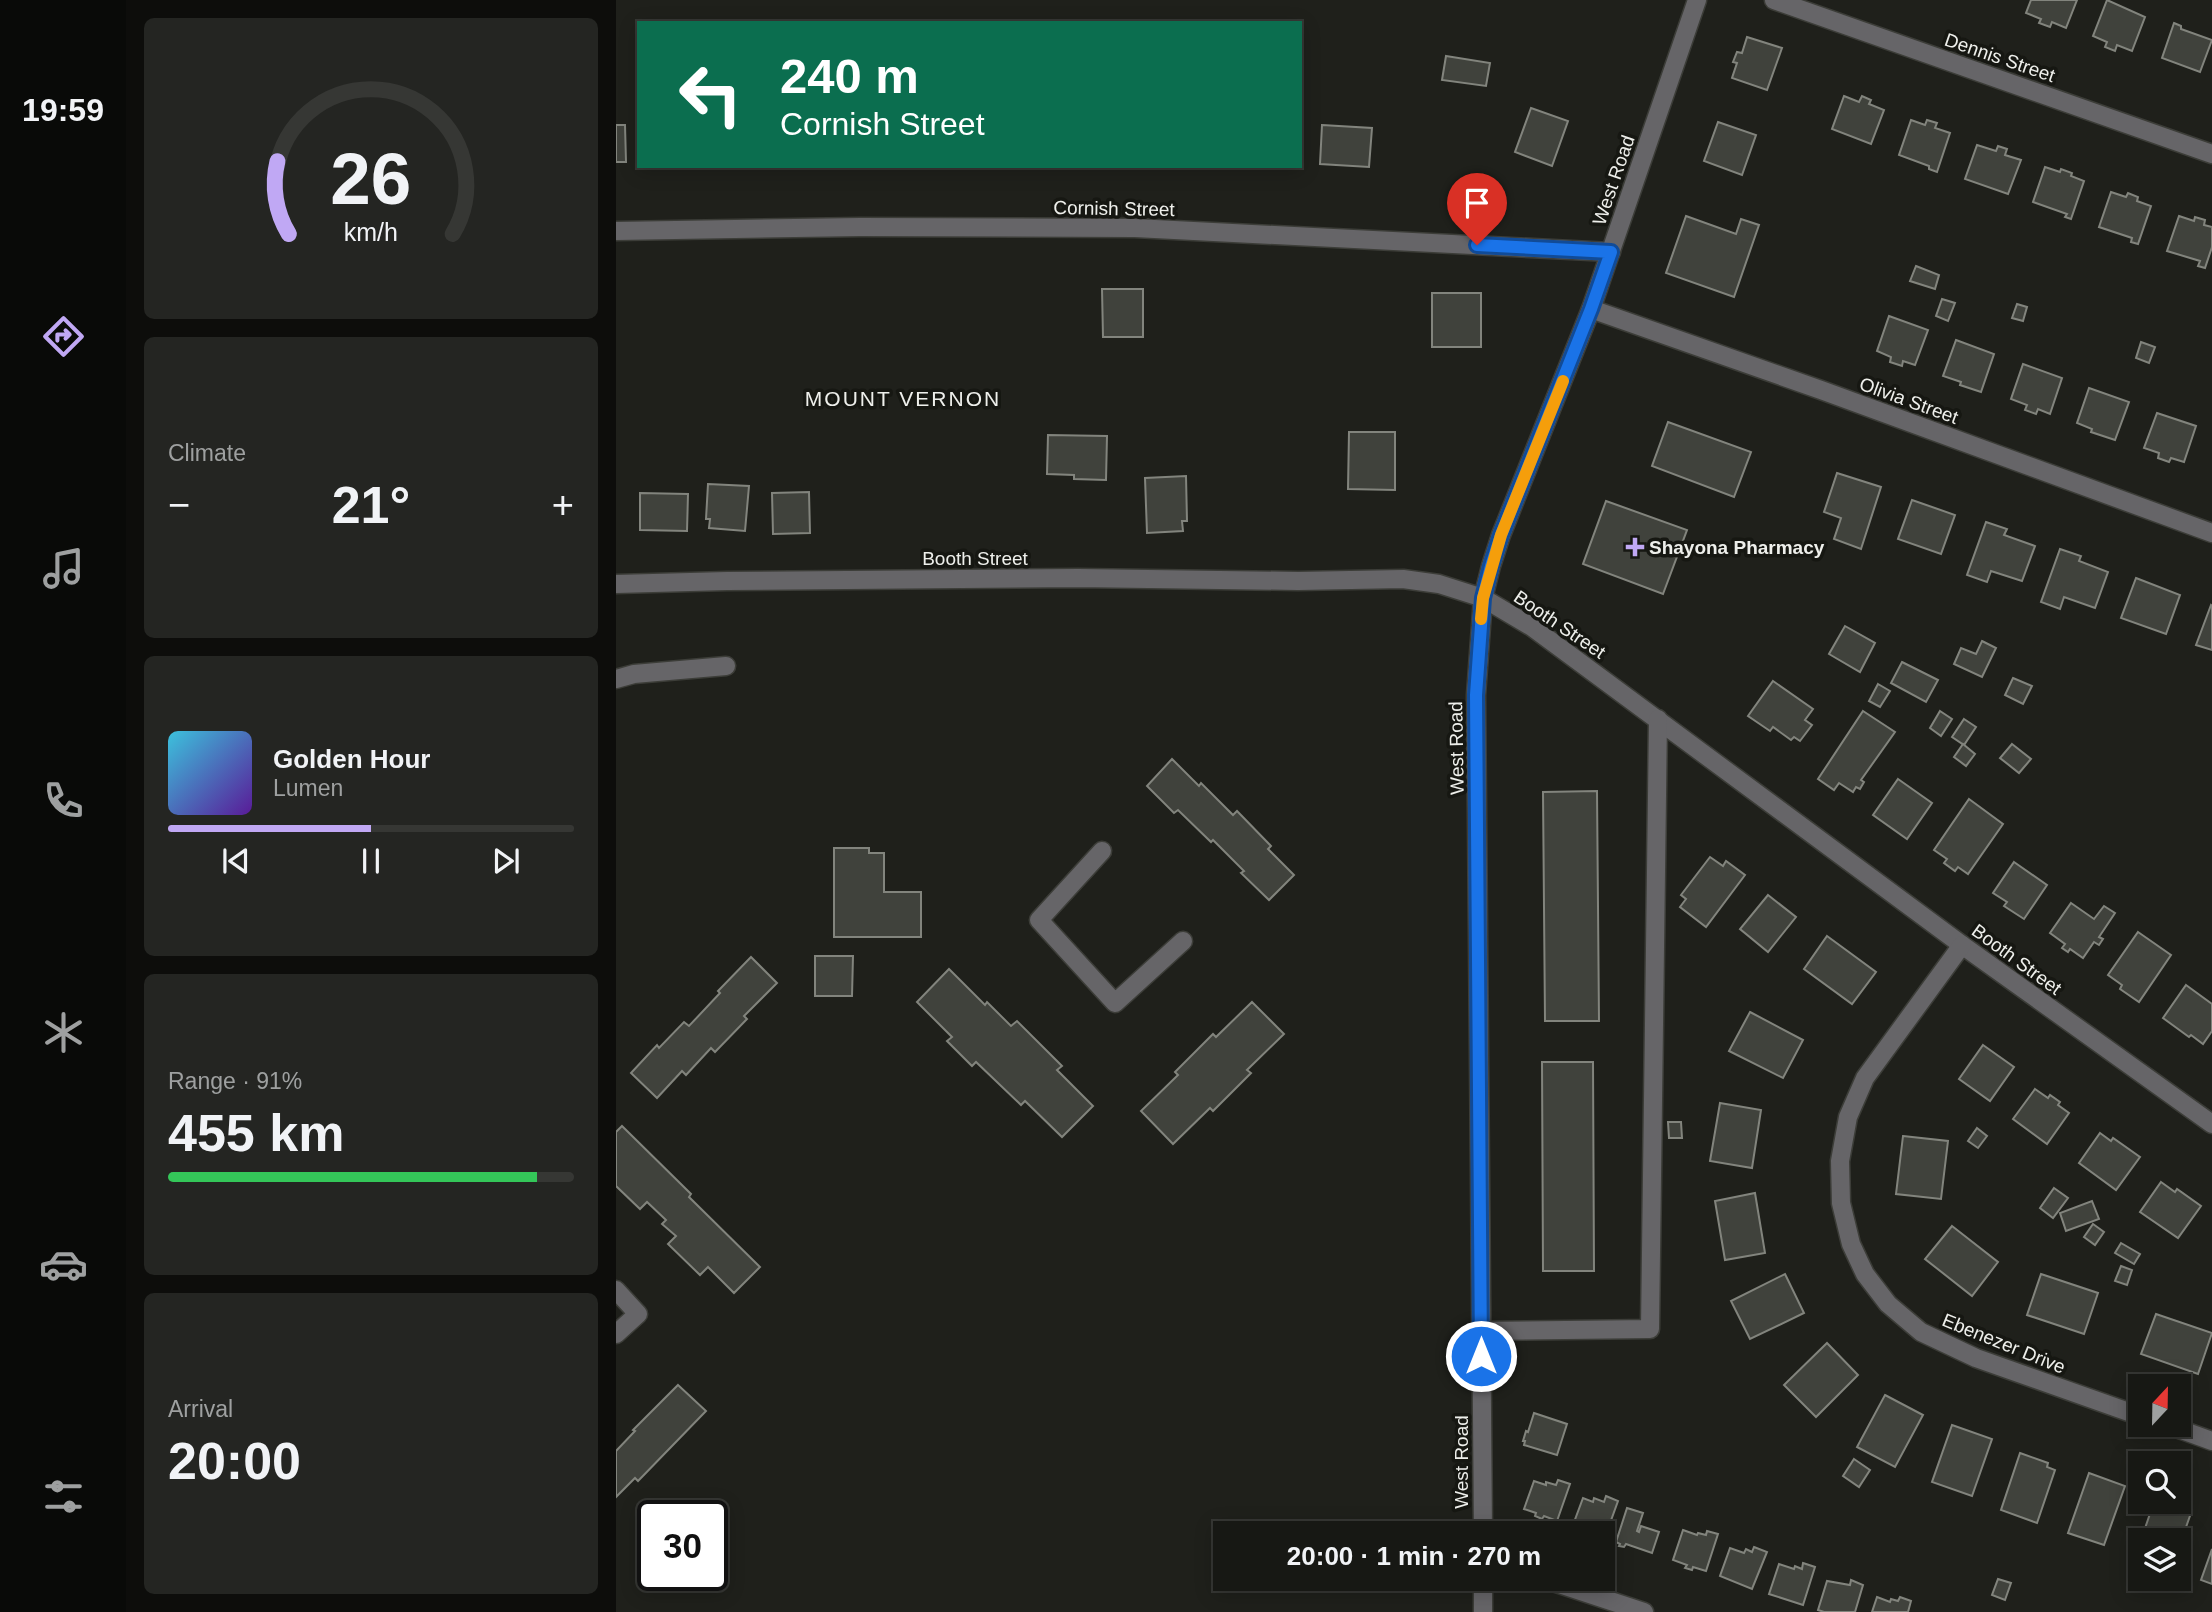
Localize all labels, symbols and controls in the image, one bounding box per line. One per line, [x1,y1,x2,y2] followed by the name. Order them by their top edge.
[1942,29,2058,86] street label: Dennis Street
[665,49,756,140] icon: left
[780,49,919,103] text: 240 m
[22,92,104,128] text: 19:59
[780,106,985,142] text: Cornish Street
[1588,132,1639,228] street label: West Road
[331,139,411,220] text: 26
[1447,173,1507,245] pin
[1458,184,1496,222] icon: arrive
[1053,197,1176,220] street label: Cornish Street
[344,218,398,246] text: km/h
[39,312,88,361] icon: directions
[1857,373,1962,428] street label: Olivia Street
[805,387,1001,410] district label: MOUNT VERNON
[168,440,246,466] text: Climate
[332,476,410,534] text: 21°
[168,484,190,526] text: −
[552,484,574,526] text: +
[1649,537,1825,558] place label: Shayona Pharmacy
[1627,539,1643,555] marker: Shayona Pharmacy
[39,544,88,593] icon: music
[922,548,1029,569] street label: Booth Street
[1510,586,1610,663] street label: Booth Street
[1445,701,1468,795] street label: West Road
[273,744,430,774] text: Golden Hour
[273,775,343,801] text: Lumen
[39,776,88,825] icon: phone
[217,842,255,880] icon: previous
[352,842,390,880] icon: pause
[487,842,525,880] icon: next
[1968,920,2066,999] street label: Booth Street
[39,1008,88,1057] icon: climate
[168,1068,302,1094] text: Range · 91%
[168,1104,344,1162] text: 455 km
[39,1240,88,1289] icon: car
[1939,1309,2068,1378] street label: Ebenezer Drive
[1444,1319,1518,1393] position arrow
[2128,1374,2191,1437] north arrow
[2128,1374,2191,1591] map controls
[168,1396,233,1422] text: Arrival
[1451,1415,1472,1509] street label: West Road
[168,1432,301,1490] text: 20:00
[2128,1451,2191,1514] button: search
[39,1472,88,1521] icon: filters
[637,1500,728,1591] speed limit sign: 30
[2128,1528,2191,1591] button: layers
[1287,1541,1541,1571] text: 20:00 · 1 min · 270 m

